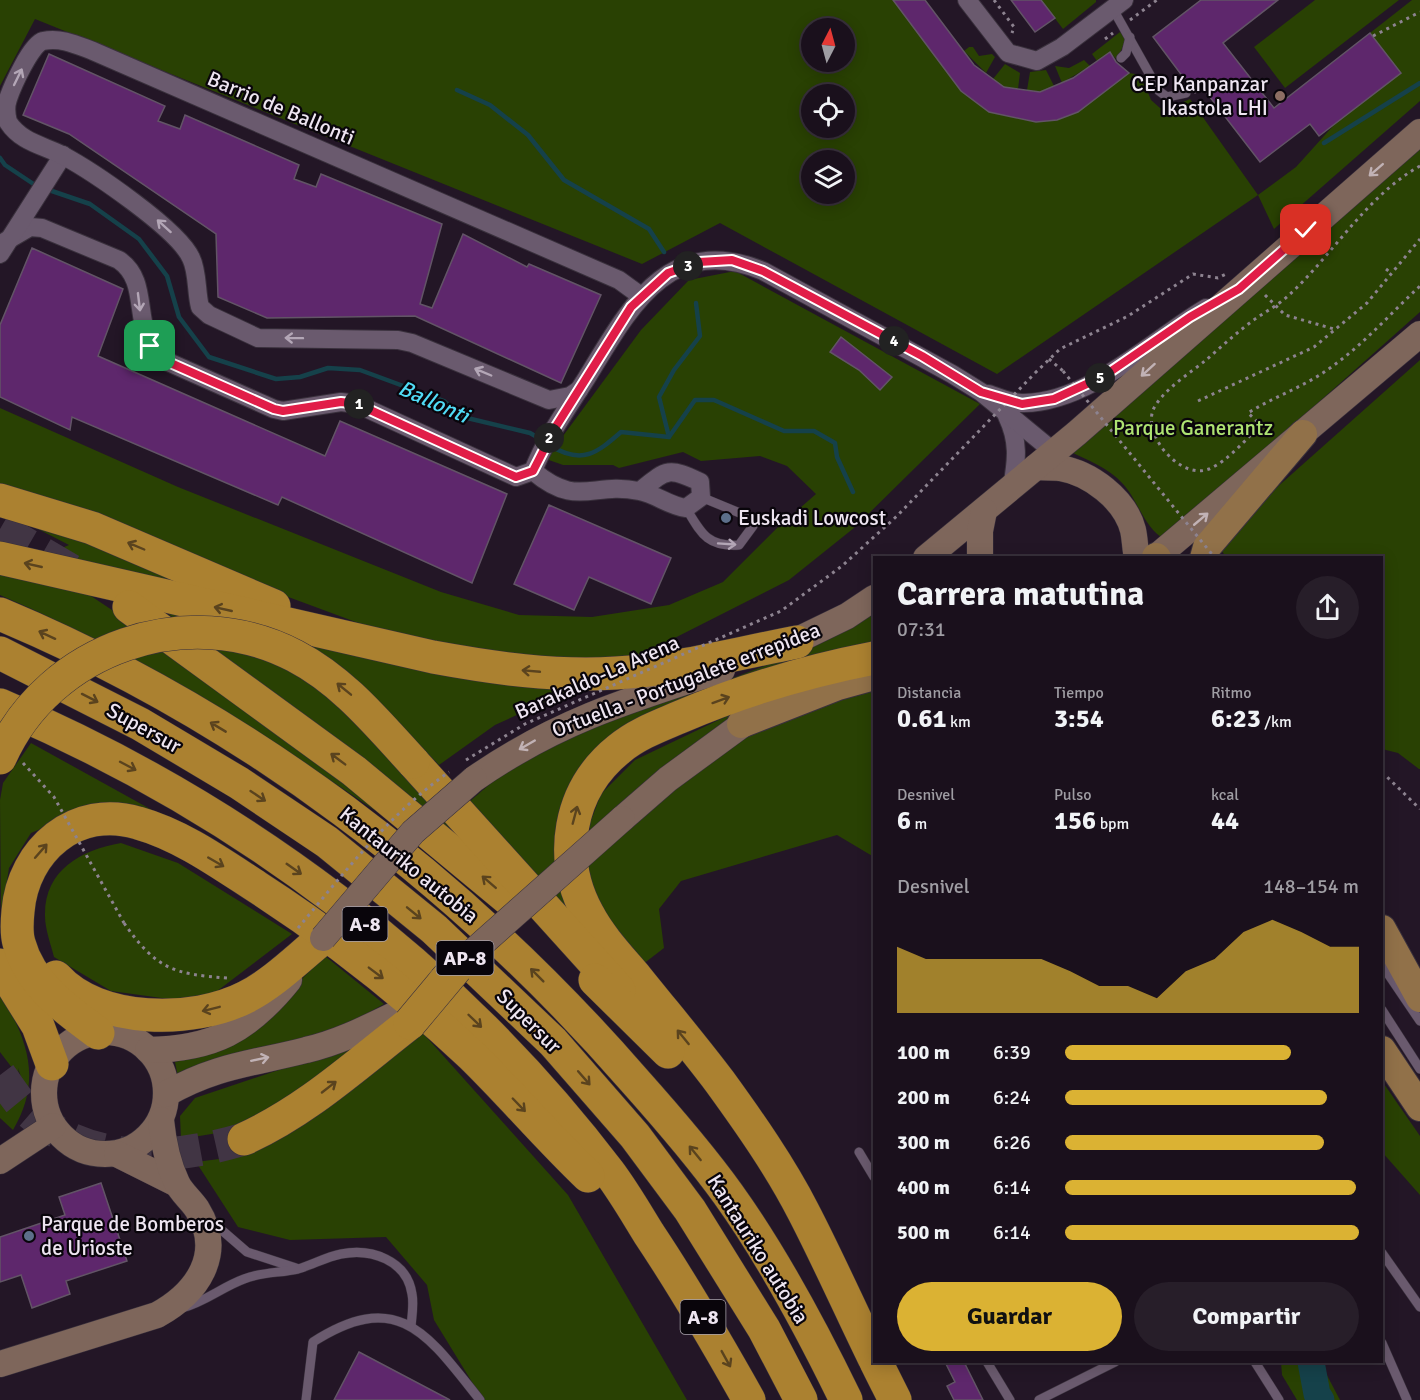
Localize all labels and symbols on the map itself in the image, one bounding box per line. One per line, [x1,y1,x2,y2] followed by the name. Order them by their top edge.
[801,18,855,72] north arrow
[203,65,359,151] street label: Barrio de Ballonti
[13,68,25,86] one-way arrow
[1131,71,1268,121] place label: CEP Kanpanzar Ikastola LHI
[1273,89,1287,103] marker: CEP Kanpanzar Ikastola LHI
[1369,163,1384,177] one-way arrow
[1280,204,1331,255] pin
[157,219,172,233] one-way arrow
[673,251,703,281] pin: 3
[134,292,145,312] one-way arrow
[124,320,175,371] pin
[879,326,909,356] pin: 4
[285,332,305,344] one-way arrow
[1085,363,1115,393] pin: 5
[1141,363,1156,377] one-way arrow
[474,366,492,377] one-way arrow
[394,374,475,430] water label: Ballonti
[344,389,374,419] pin: 1
[1113,415,1273,441] park label: Parque Ganerantz
[534,423,564,453] pin: 2
[738,505,886,531] place label: Euskadi Lowcost
[719,511,733,525] marker: Euskadi Lowcost
[1193,513,1209,526] one-way arrow
[717,539,736,550] one-way arrow
[127,540,145,551] one-way arrow
[24,559,43,571] one-way arrow
[214,603,233,615] one-way arrow
[548,617,824,743] street label: Ortuella - Portugalete errepidea
[38,628,56,640] one-way arrow
[511,629,683,725] street label: Barakaldo-La Arena
[522,665,542,676] one-way arrow
[336,683,352,696] one-way arrow
[80,693,98,705] one-way arrow
[711,694,730,705] one-way arrow
[102,697,186,759] street label: Supersur
[210,721,227,733] one-way arrow
[519,739,536,751] one-way arrow
[330,752,346,765] one-way arrow
[119,761,137,772] one-way arrow
[250,790,266,802] one-way arrow
[334,801,484,929] street label: Kantauriko autobia
[570,806,581,825] one-way arrow
[34,844,48,859] one-way arrow
[207,856,224,868] one-way arrow
[285,863,301,875] one-way arrow
[482,875,497,889] one-way arrow
[406,906,422,919] one-way arrow
[342,907,388,941] road number: A-8
[436,941,494,975] road number: AP-8
[368,966,384,979] one-way arrow
[530,968,545,983] one-way arrow
[491,983,567,1059] street label: Supersur
[202,1004,221,1016] one-way arrow
[467,1014,482,1028] one-way arrow
[677,1029,690,1045] one-way arrow
[250,1053,269,1065] one-way arrow
[577,1070,591,1085] one-way arrow
[321,1080,337,1093] one-way arrow
[512,1098,527,1113] one-way arrow
[689,1145,702,1161] one-way arrow
[702,1170,814,1328] street label: Kantauriko autobia
[41,1211,224,1261] place label: Parque de Bomberos de Urioste
[22,1229,36,1243] marker: Parque de Bomberos de Urioste
[680,1300,726,1334] road number: A-8
[720,1350,732,1367] one-way arrow

